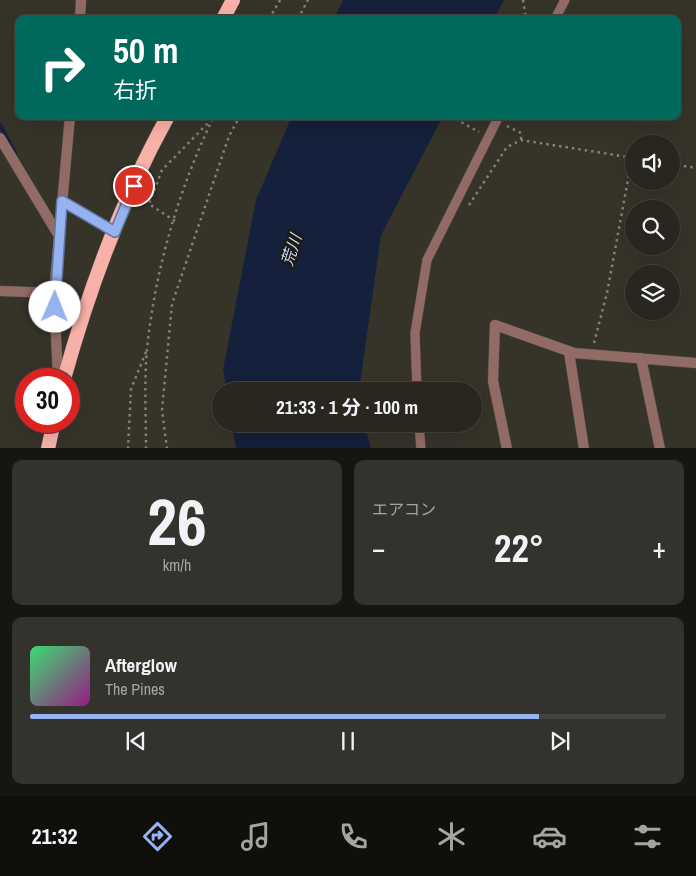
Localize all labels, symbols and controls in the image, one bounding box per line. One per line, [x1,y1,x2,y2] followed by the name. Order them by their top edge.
[113,27,178,74] text: 50 m
[30,35,95,100] icon: right
[113,75,157,105] text: 右折
[625,135,680,320] map controls
[625,135,680,190] button: sound
[113,165,155,207] pin
[120,172,148,200] icon: arrive
[625,200,680,255] button: search
[276,229,307,269] water label: 荒川
[625,265,680,320] button: layers
[28,280,80,332] position arrow
[15,368,80,433] speed limit sign: 30
[276,394,418,420] text: 21:33 · 1 分 · 100 m
[147,478,207,565] text: 26
[372,498,436,520] text: エアコン
[494,523,544,574] text: 22°
[372,529,385,567] text: −
[653,529,666,567] text: +
[163,554,191,576] text: km/h
[105,652,177,678] text: Afterglow
[105,678,165,700] text: The Pines
[122,727,150,755] icon: previous
[334,727,362,755] icon: pause
[546,727,574,755] icon: next
[140,819,175,854] icon: directions
[238,819,273,854] icon: music
[336,819,371,854] icon: phone
[434,819,469,854] icon: climate
[532,819,567,854] icon: car
[630,819,665,854] icon: filters
[31,821,78,851] text: 21:32

